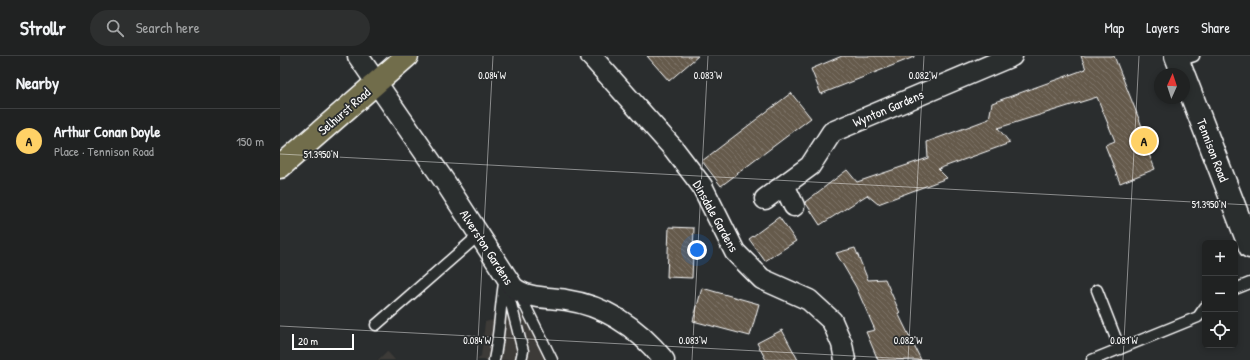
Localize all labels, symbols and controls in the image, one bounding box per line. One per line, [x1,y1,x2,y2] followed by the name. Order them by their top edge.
[90,10,370,46] search box
[20,15,66,41] text: Strollr
[104,17,126,39] icon: search
[136,17,200,38] text: Search here
[1104,18,1124,37] text: Map
[1146,18,1179,37] text: Layers
[1201,18,1230,37] text: Share
[1154,68,1190,104] north arrow
[478,69,507,82] text: 0.084°W
[694,69,723,82] text: 0.083°W
[909,69,938,82] text: 0.082°W
[16,71,59,94] text: Nearby
[314,83,374,139] street label: Selhurst Road
[850,85,926,131] street label: Wynton Gardens
[1193,116,1233,184] street label: Tennison Road
[54,121,160,142] text: Arthur Conan Doyle
[1131,126,1157,156] pin: A
[26,132,32,150] text: A
[236,132,264,150] text: 150 m
[54,142,154,160] text: Place · Tennison Road
[304,148,338,161] text: 51.3950°N
[689,177,743,255] street label: Dinsdale Gardens
[1192,198,1226,211] text: 51.3950°N
[456,206,518,288] street label: Alverston Gardens
[687,240,707,260] your location
[1202,240,1238,348] map controls
[1202,240,1238,276] button: +
[1202,276,1238,312] button: −
[1202,312,1238,348] button: locate
[292,332,354,351] scale bar
[298,334,318,348] text: 20 m
[463,334,492,347] text: 0.084°W
[679,334,708,347] text: 0.083°W
[894,334,923,347] text: 0.082°W
[1110,334,1139,347] text: 0.081°W

